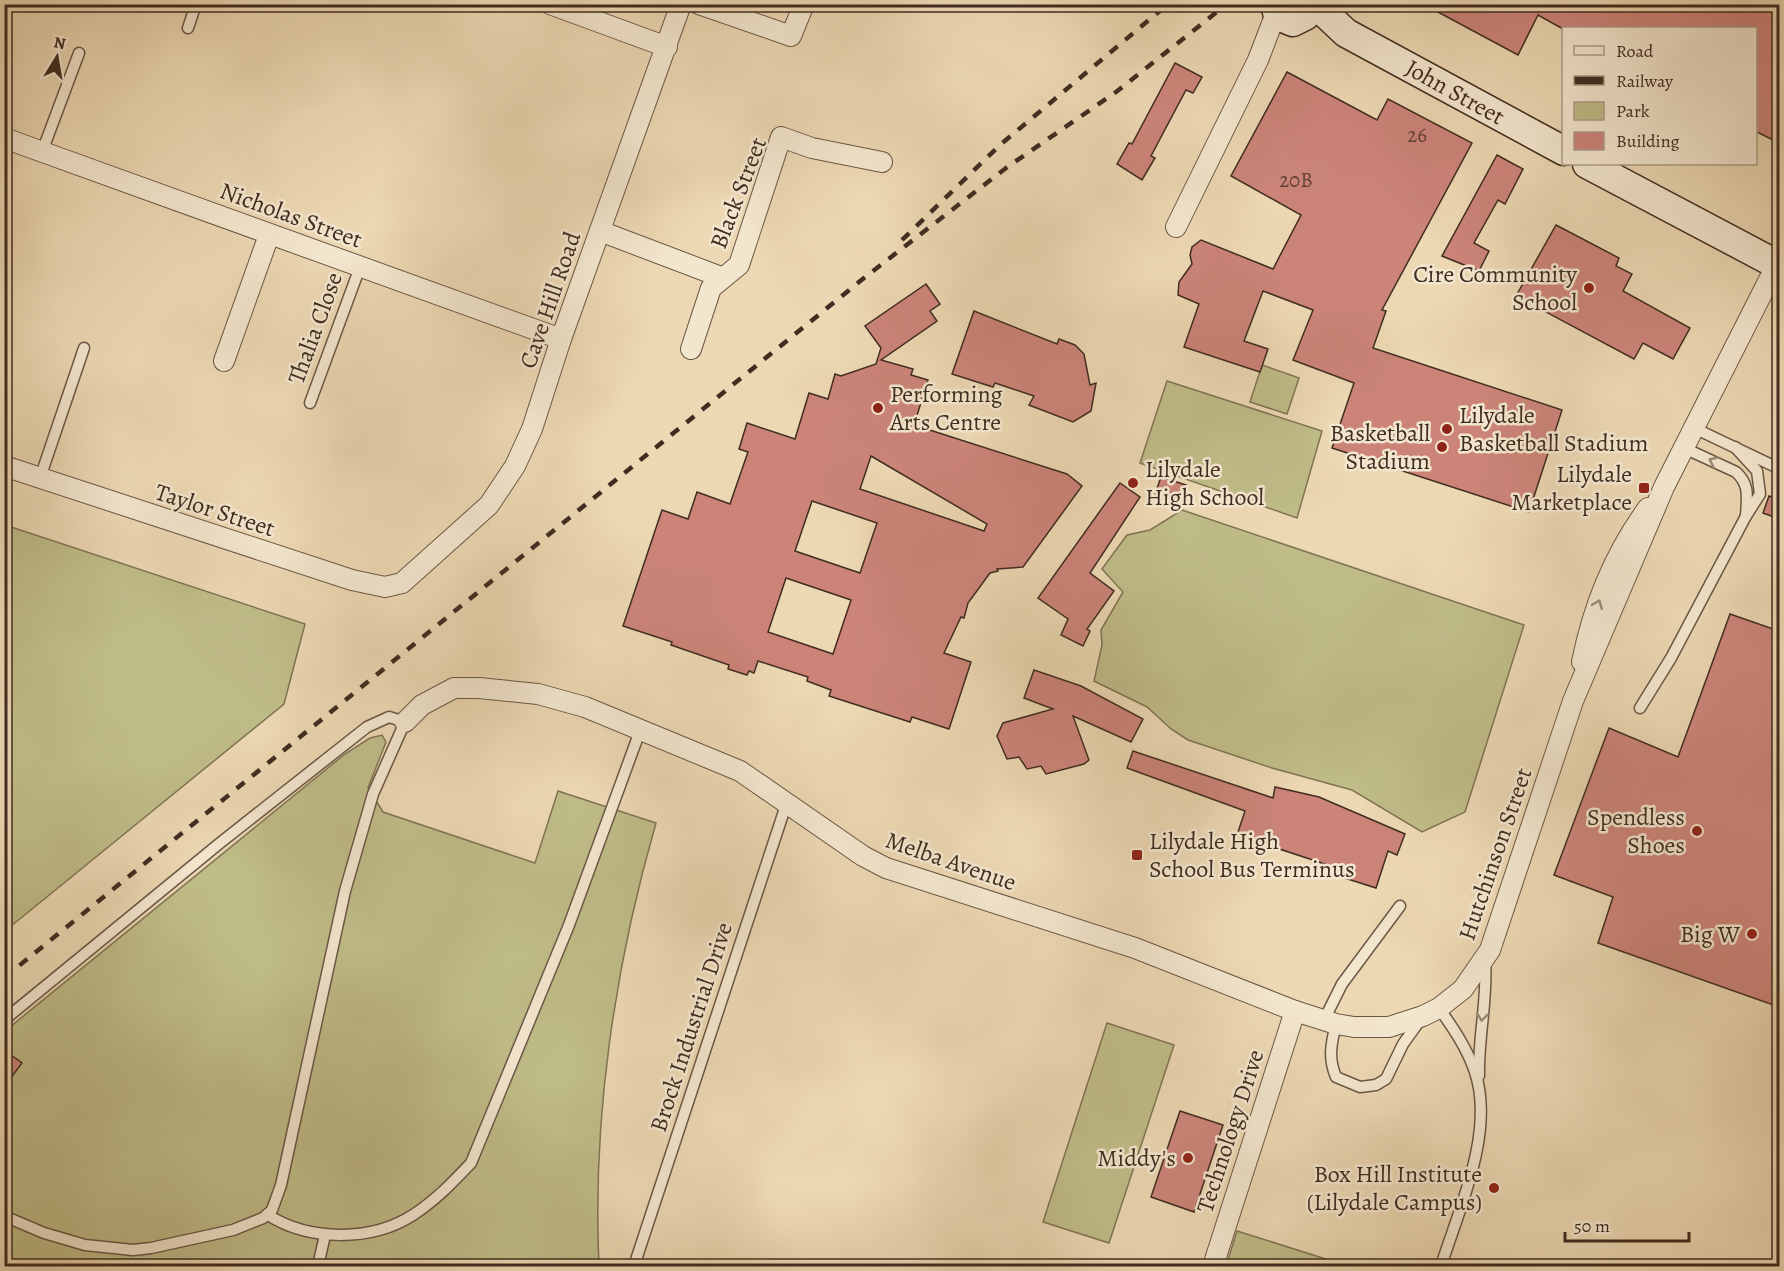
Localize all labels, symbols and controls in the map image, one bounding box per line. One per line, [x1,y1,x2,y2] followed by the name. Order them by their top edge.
[27,27,87,87] north arrow
[1562,27,1757,165] legend
[52,31,68,55] text: N
[1616,39,1654,63] text: Road
[1400,52,1510,132] street label: John Street
[1616,69,1674,93] text: Railway
[1616,99,1650,123] text: Park
[1407,121,1427,149] house number: 26
[1616,129,1680,153] text: Building
[702,132,774,253] street label: Black Street
[1279,166,1313,194] house number: 20B
[215,174,367,256] street label: Nicholas Street
[512,227,588,373] street label: Cave Hill Road
[1413,258,1577,318] place label: Cire Community School
[280,268,350,388] street label: Thalia Close
[1582,281,1596,295] marker: Cire Community School
[889,378,1003,438] place label: Performing Arts Centre
[1459,399,1649,459] place label: Lilydale Basketball Stadium
[871,401,885,415] marker: Performing Arts Centre
[1330,417,1430,477] place label: Basketball Stadium
[1440,422,1454,436] marker: Lilydale Basketball Stadium
[1435,440,1449,454] marker: Basketball Stadium
[1145,453,1264,513] place label: Lilydale High School
[1709,456,1720,468] one-way arrow
[1511,458,1632,518] place label: Lilydale Marketplace
[151,476,279,544] street label: Taylor Street
[1126,476,1140,490] marker: Lilydale High School
[1637,481,1651,495] marker: Lilydale Marketplace
[1591,599,1603,610] one-way arrow
[1450,763,1540,945] street label: Hutchinson Street
[1587,801,1685,861] place label: Spendless Shoes
[881,824,1021,898] street label: Melba Avenue
[1690,824,1704,838] marker: Spendless Shoes
[1149,825,1355,885] place label: Lilydale High School Bus Terminus
[1130,848,1144,862] marker: Lilydale High School Bus Terminus
[642,918,740,1136] street label: Brock Industrial Drive
[1680,918,1741,950] place label: Big W
[1745,927,1759,941] marker: Big W
[1476,1013,1489,1022] one-way arrow
[1189,1045,1271,1217] street label: Technology Drive
[1097,1142,1176,1174] place label: Middy's
[1181,1151,1195,1165] marker: Middy's
[1307,1158,1482,1218] place label: Box Hill Institute (Lilydale Campus)
[1487,1181,1501,1195] marker: Box Hill Institute (Lilydale Campus)
[1565,1205,1690,1243] scale bar
[1574,1214,1610,1238] text: 50 m

